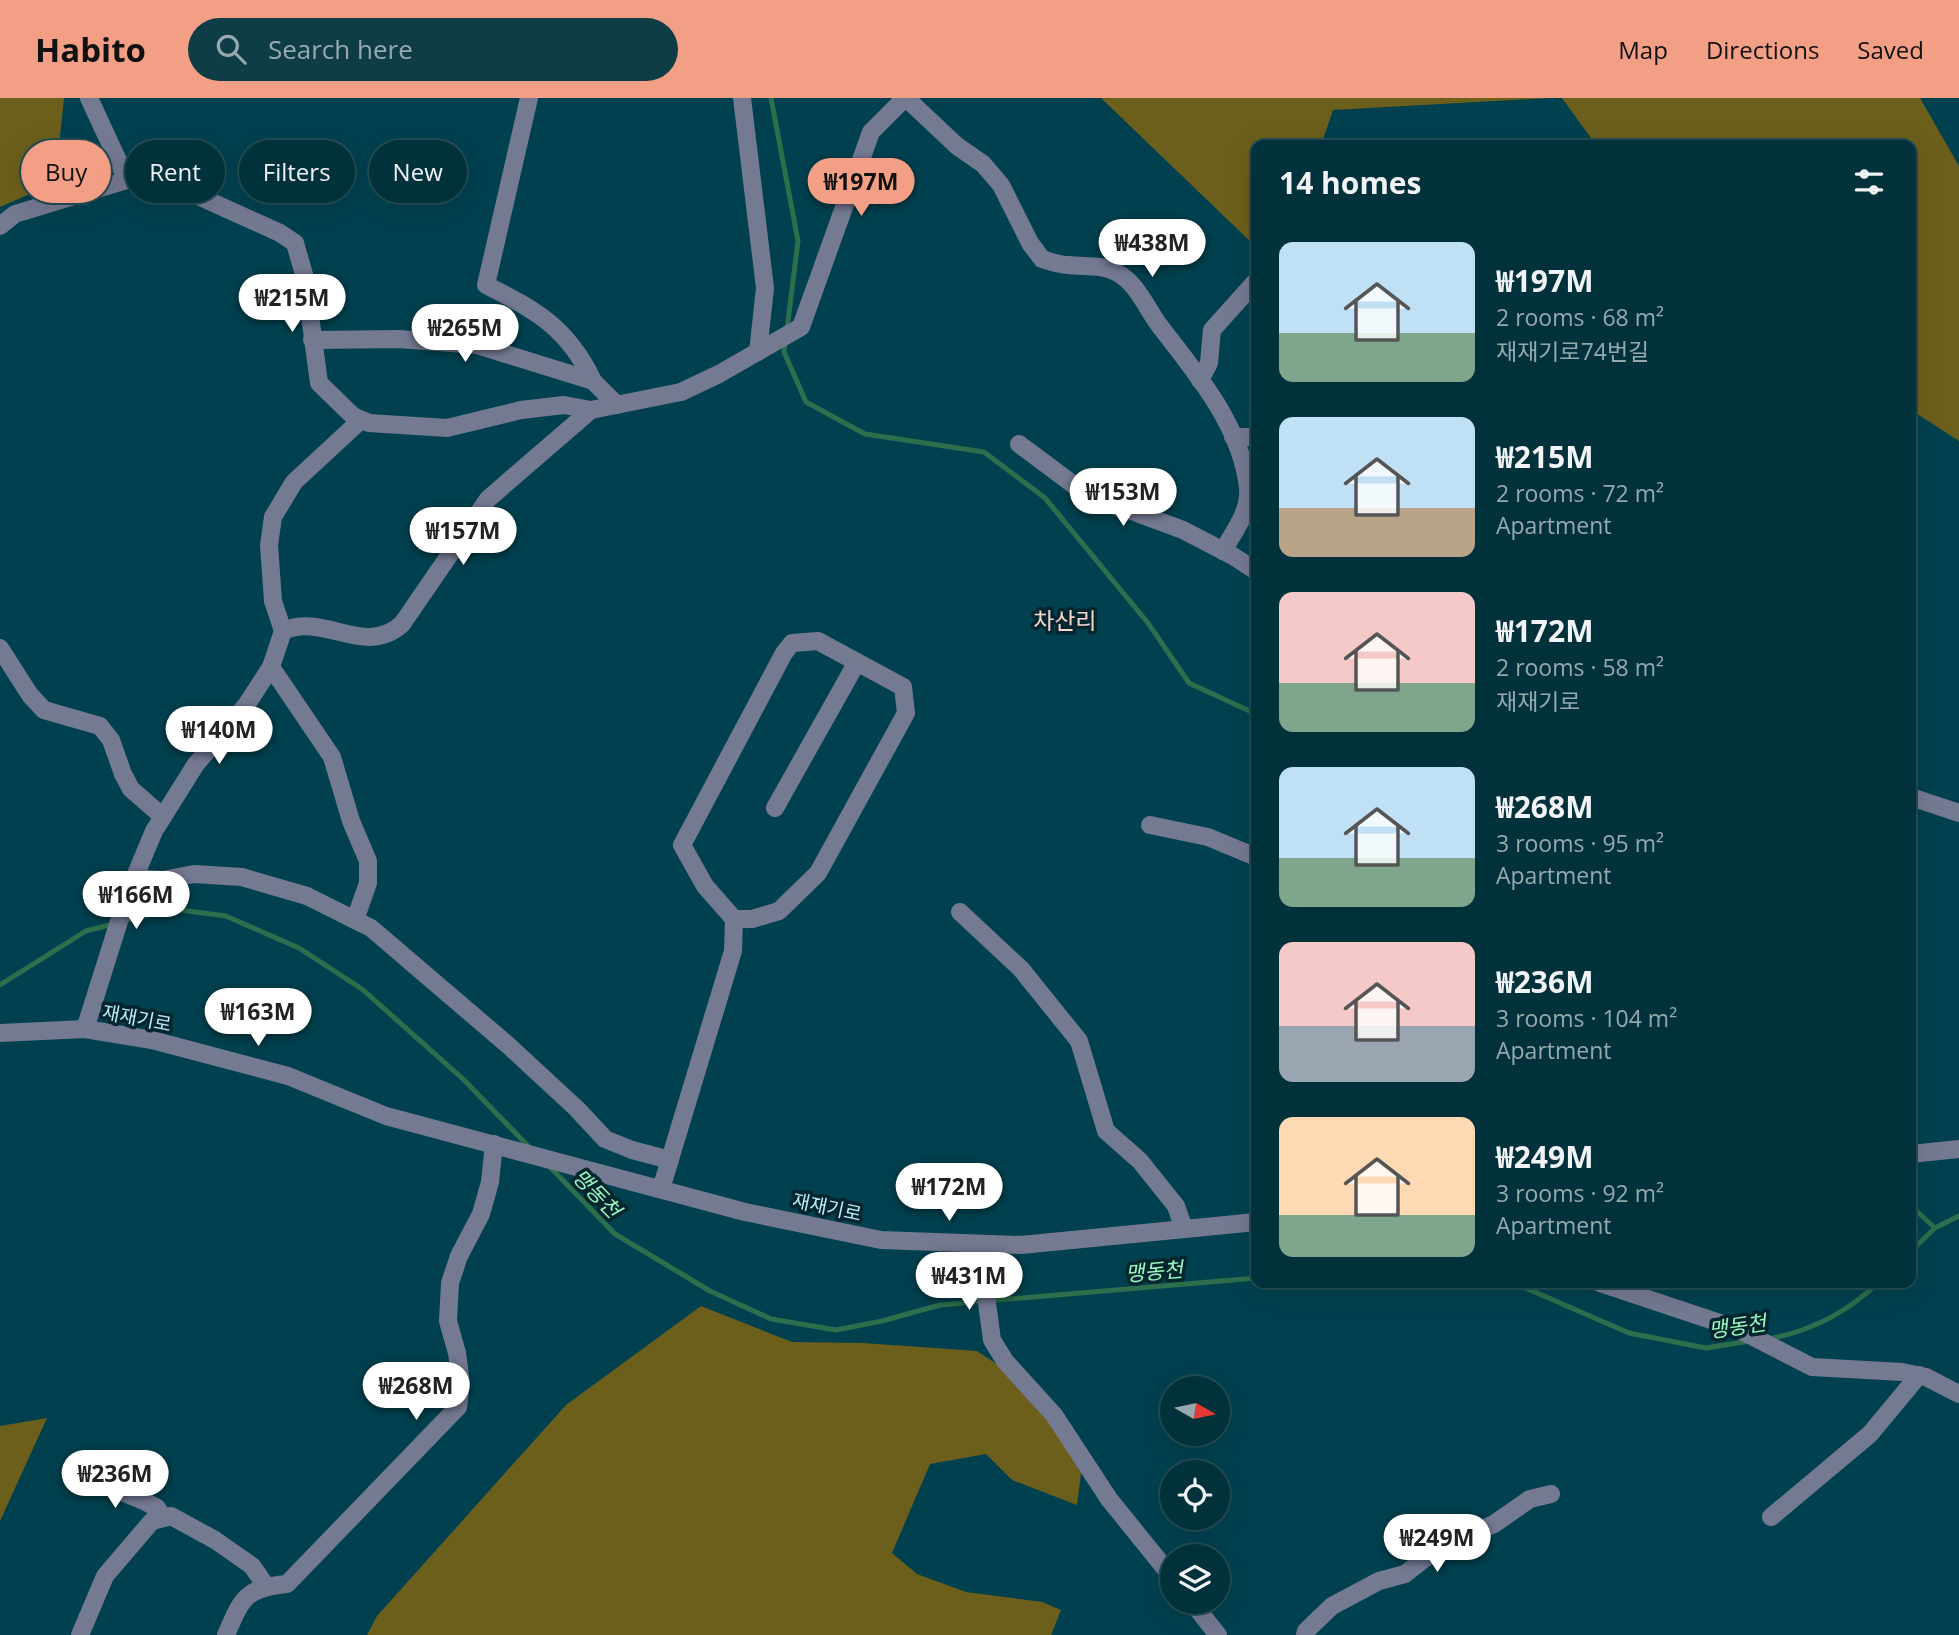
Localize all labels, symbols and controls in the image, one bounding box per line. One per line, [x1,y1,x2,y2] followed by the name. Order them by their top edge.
[188,18,678,81] search box
[35,27,146,72] text: Habito
[212,30,250,68] icon: search
[268,31,413,67] text: Search here
[1618,33,1668,66] text: Map
[1706,33,1819,66] text: Directions
[1857,33,1924,66] text: Saved
[21,140,111,203] chip: Buy
[125,140,225,203] chip: Rent
[239,140,355,203] chip: Filters
[369,140,467,203] chip: New
[812,158,910,218] pin: ₩197M
[1279,162,1422,203] text: 14 homes
[1850,163,1888,201] icon: filters
[824,165,898,197] text: ₩197M
[1103,220,1201,279] pin: ₩438M
[1115,226,1189,258] text: ₩438M
[1496,260,1593,301] text: ₩197M
[1335,270,1419,354] icon: home
[243,274,341,334] pin: ₩215M
[255,281,329,313] text: ₩215M
[1496,301,1664,333] text: 2 rooms · 68 m²
[416,304,514,364] pin: ₩265M
[428,311,502,343] text: ₩265M
[1496,335,1649,367] text: 재재기로74번길
[1496,436,1593,477] text: ₩215M
[1335,445,1419,529] icon: home
[1074,468,1172,528] pin: ₩153M
[1086,475,1160,507] text: ₩153M
[1496,477,1664,509] text: 2 rooms · 72 m²
[414,508,512,567] pin: ₩157M
[1496,509,1612,541] text: Apartment
[426,514,500,546] text: ₩157M
[1033,604,1097,636] district label: 차산리
[1496,610,1593,651] text: ₩172M
[1335,620,1419,704] icon: home
[1496,651,1664,683] text: 2 rooms · 58 m²
[1496,685,1581,717] text: 재재기로
[170,706,268,766] pin: ₩140M
[182,713,256,745] text: ₩140M
[1496,786,1593,827] text: ₩268M
[1335,795,1419,879] icon: home
[1496,827,1664,859] text: 3 rooms · 95 m²
[1496,859,1612,891] text: Apartment
[87,872,185,931] pin: ₩166M
[99,878,173,910] text: ₩166M
[1496,961,1593,1002] text: ₩236M
[1335,970,1419,1054] icon: home
[209,988,307,1048] pin: ₩163M
[221,995,295,1027] text: ₩163M
[100,999,174,1037] street label: 재재기로
[1496,1002,1677,1034] text: 3 rooms · 104 m²
[1496,1034,1612,1066] text: Apartment
[1496,1136,1593,1177] text: ₩249M
[1335,1145,1419,1229] icon: home
[567,1162,629,1225] water label: 맹동천
[900,1164,998,1223] pin: ₩172M
[912,1170,986,1202] text: ₩172M
[1496,1177,1664,1209] text: 3 rooms · 92 m²
[790,1187,864,1227] street label: 재재기로
[1496,1209,1612,1241] text: Apartment
[920,1252,1018,1312] pin: ₩431M
[1124,1254,1187,1287] water label: 맹동천
[932,1259,1006,1291] text: ₩431M
[1706,1308,1770,1344] water label: 맹동천
[367,1362,465,1422] pin: ₩268M
[379,1369,453,1401] text: ₩268M
[1160,1376,1230,1446] north arrow
[1160,1376,1230,1614] map controls
[66,1450,164,1510] pin: ₩236M
[78,1457,152,1489] text: ₩236M
[1160,1460,1230,1530] button: locate
[1388,1514,1486,1574] pin: ₩249M
[1400,1521,1474,1553] text: ₩249M
[1160,1544,1230,1614] button: layers

